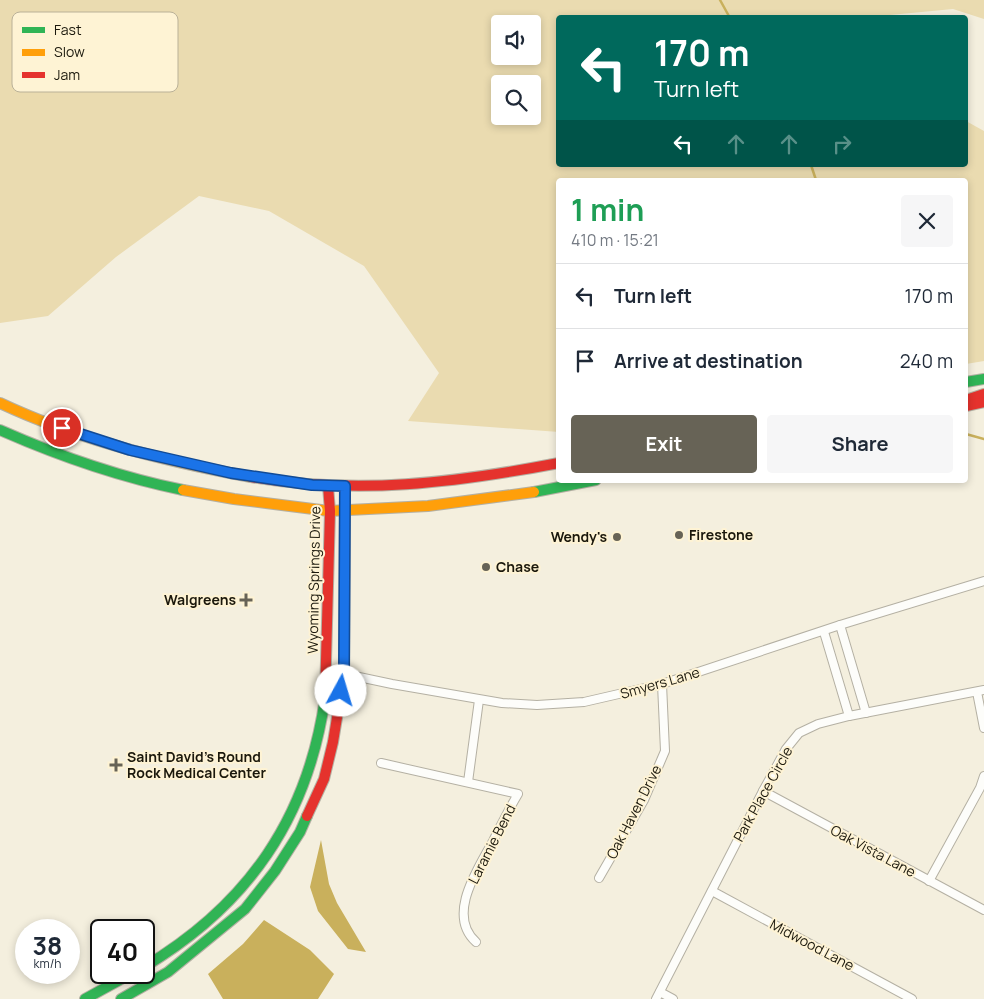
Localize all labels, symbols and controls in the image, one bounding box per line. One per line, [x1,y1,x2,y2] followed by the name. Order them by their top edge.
[12,12,178,92] legend
[491,15,541,125] map controls
[491,15,541,65] button: sound
[54,20,82,39] text: Fast
[654,29,750,77] text: 170 m
[571,35,636,100] icon: left
[54,42,85,61] text: Slow
[54,65,80,84] text: Jam
[654,74,739,104] text: Turn left
[491,75,541,125] button: search
[669,130,697,158] icon: left
[722,130,750,158] icon: ahead
[775,130,803,158] icon: ahead
[828,130,856,158] icon: right
[571,189,644,230] text: 1 min
[901,195,953,247] button: close
[571,229,659,251] text: 410 m · 15:21
[571,282,599,310] icon: left
[614,283,692,309] text: Turn left
[905,283,953,309] text: 170 m
[571,347,599,375] icon: arrive
[614,348,803,374] text: Arrive at destination
[900,348,953,374] text: 240 m
[41,407,83,449] pin
[48,414,76,442] icon: arrive
[571,415,757,473] button: Exit
[767,415,953,473] button: Share
[303,506,324,654] street label: Wyoming Springs Drive
[689,525,753,544] place label: Firestone
[551,527,607,546] place label: Wendy's
[673,529,685,541] marker: Firestone
[611,531,623,543] marker: Wendy's
[496,557,539,576] place label: Chase
[480,561,492,573] marker: Chase
[164,590,236,609] place label: Walgreens
[240,594,252,606] marker: Walgreens
[618,662,702,703] street label: Smyers Lane
[314,664,366,716] position arrow
[729,743,797,845] street label: Park Place Circle
[127,747,266,782] place label: Saint David's Round Rock Medical Center
[109,758,123,772] marker: Saint David's Round Rock Medical Center
[602,761,665,862] street label: Oak Haven Drive
[463,801,520,887] street label: Laramie Bend
[827,820,919,881] street label: Oak Vista Lane
[767,914,858,975] street label: Midwood Lane
[90,919,155,984] speed limit sign: 40
[33,928,62,963] text: 38
[34,955,61,972] text: km/h

